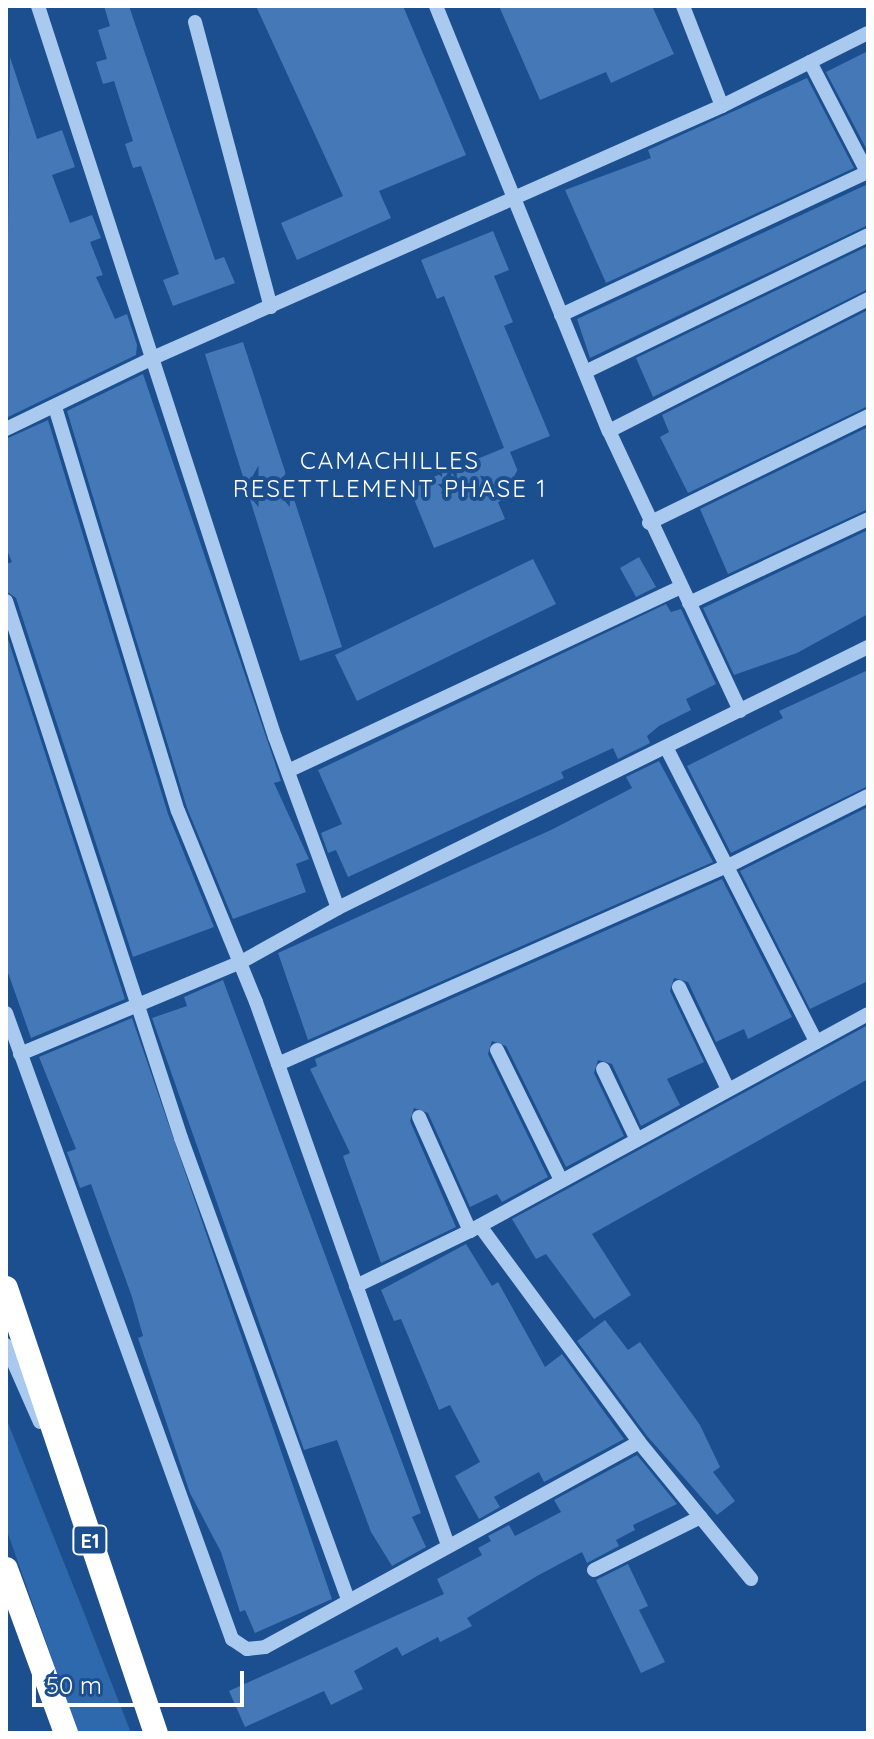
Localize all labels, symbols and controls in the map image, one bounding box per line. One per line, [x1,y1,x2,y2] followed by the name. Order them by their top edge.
[233,447,547,503] district label: CAMACHILLES RESETTLEMENT PHASE 1
[72,1524,108,1556] road number: E1
[36,1655,248,1705] scale bar
[46,1670,102,1700] text: 50 m

